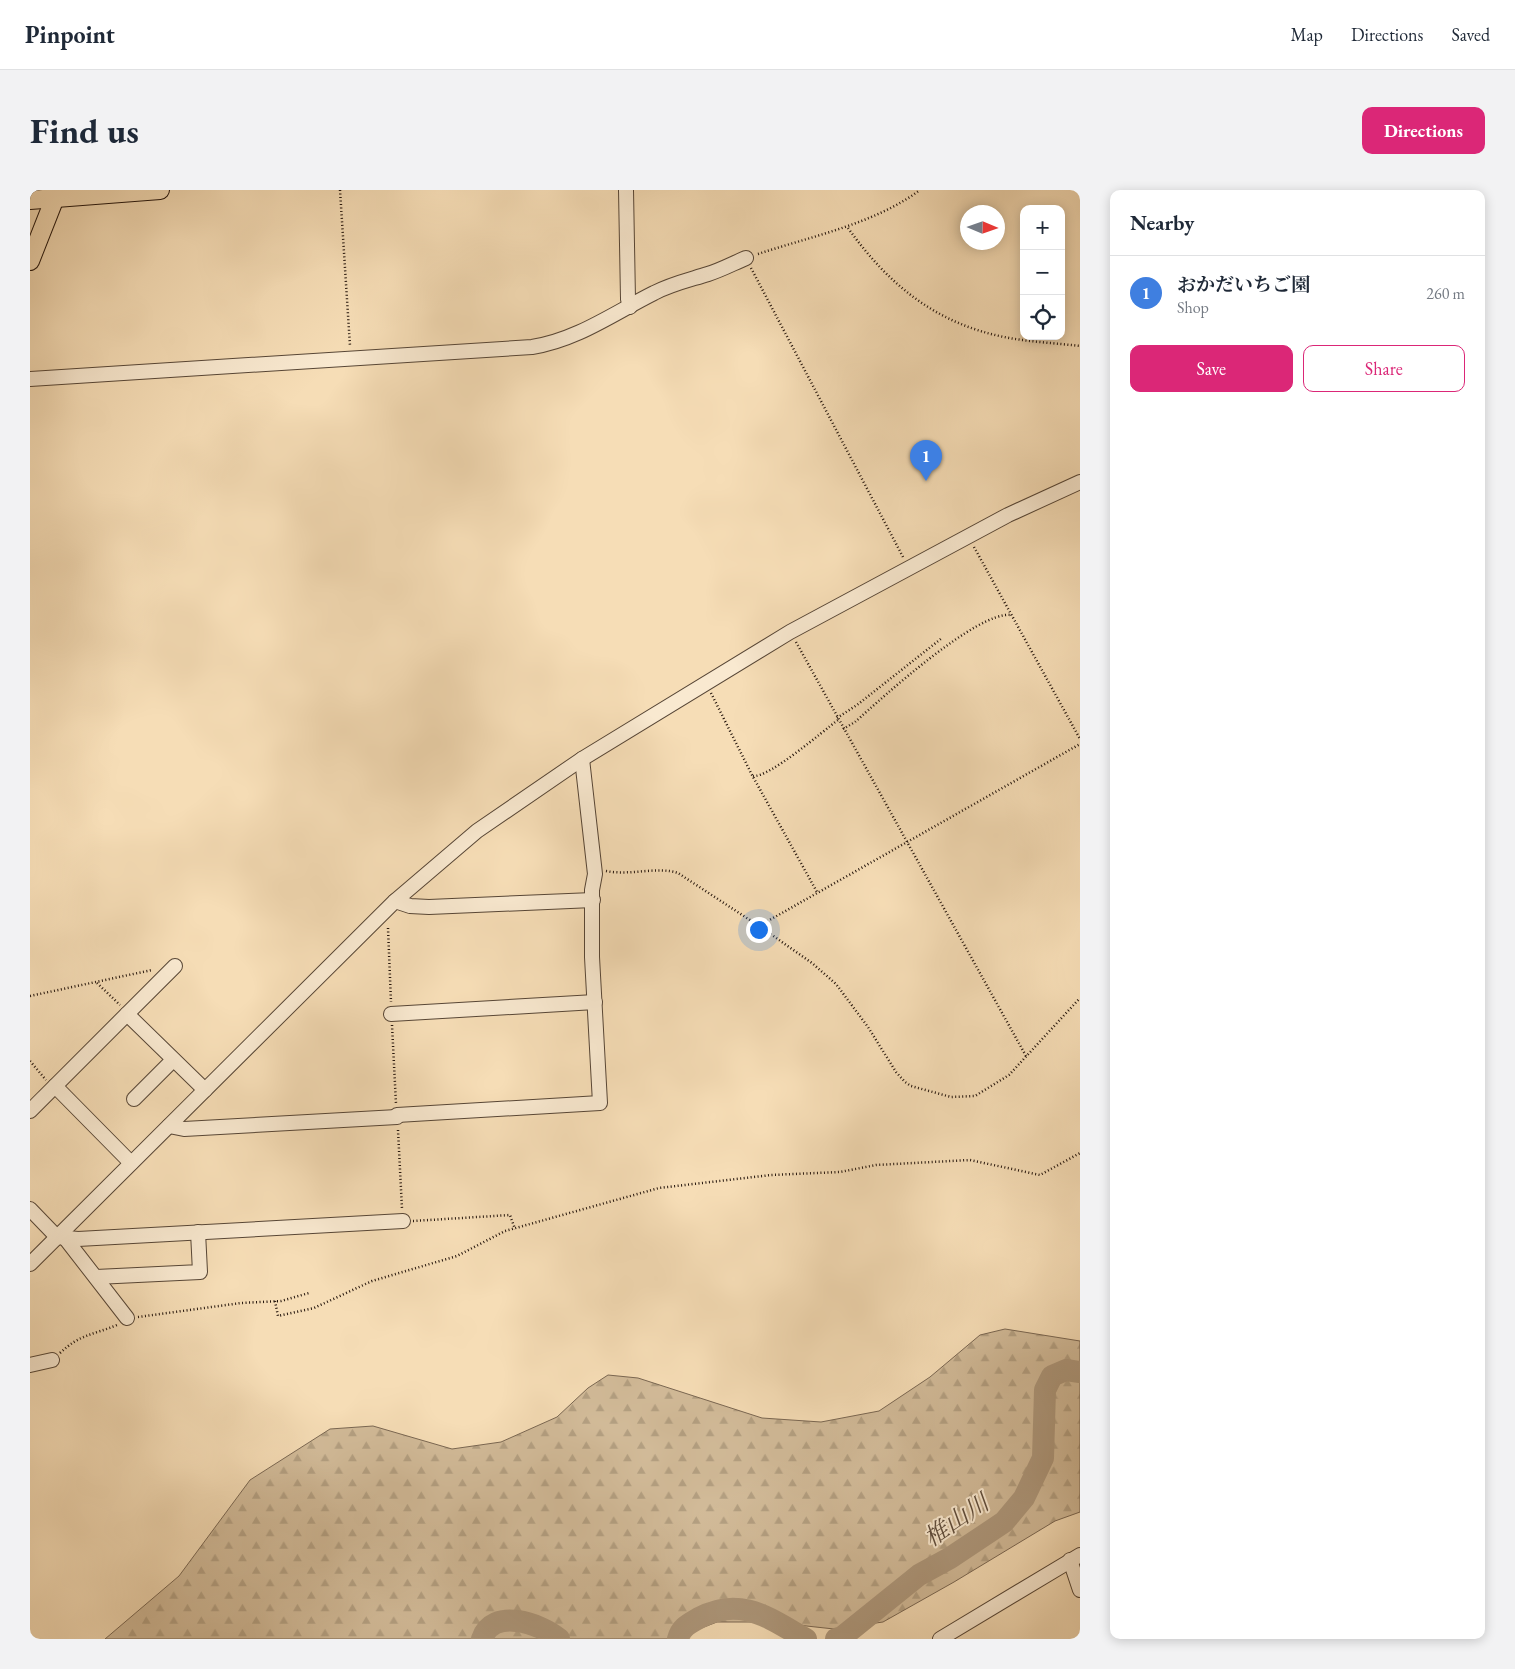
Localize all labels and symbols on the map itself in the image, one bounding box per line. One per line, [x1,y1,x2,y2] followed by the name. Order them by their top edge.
[960,205,1005,250] north arrow
[910,440,942,481] pin: 1
[746,917,772,943] your location
[917,1485,997,1553] water label: 椎山川

